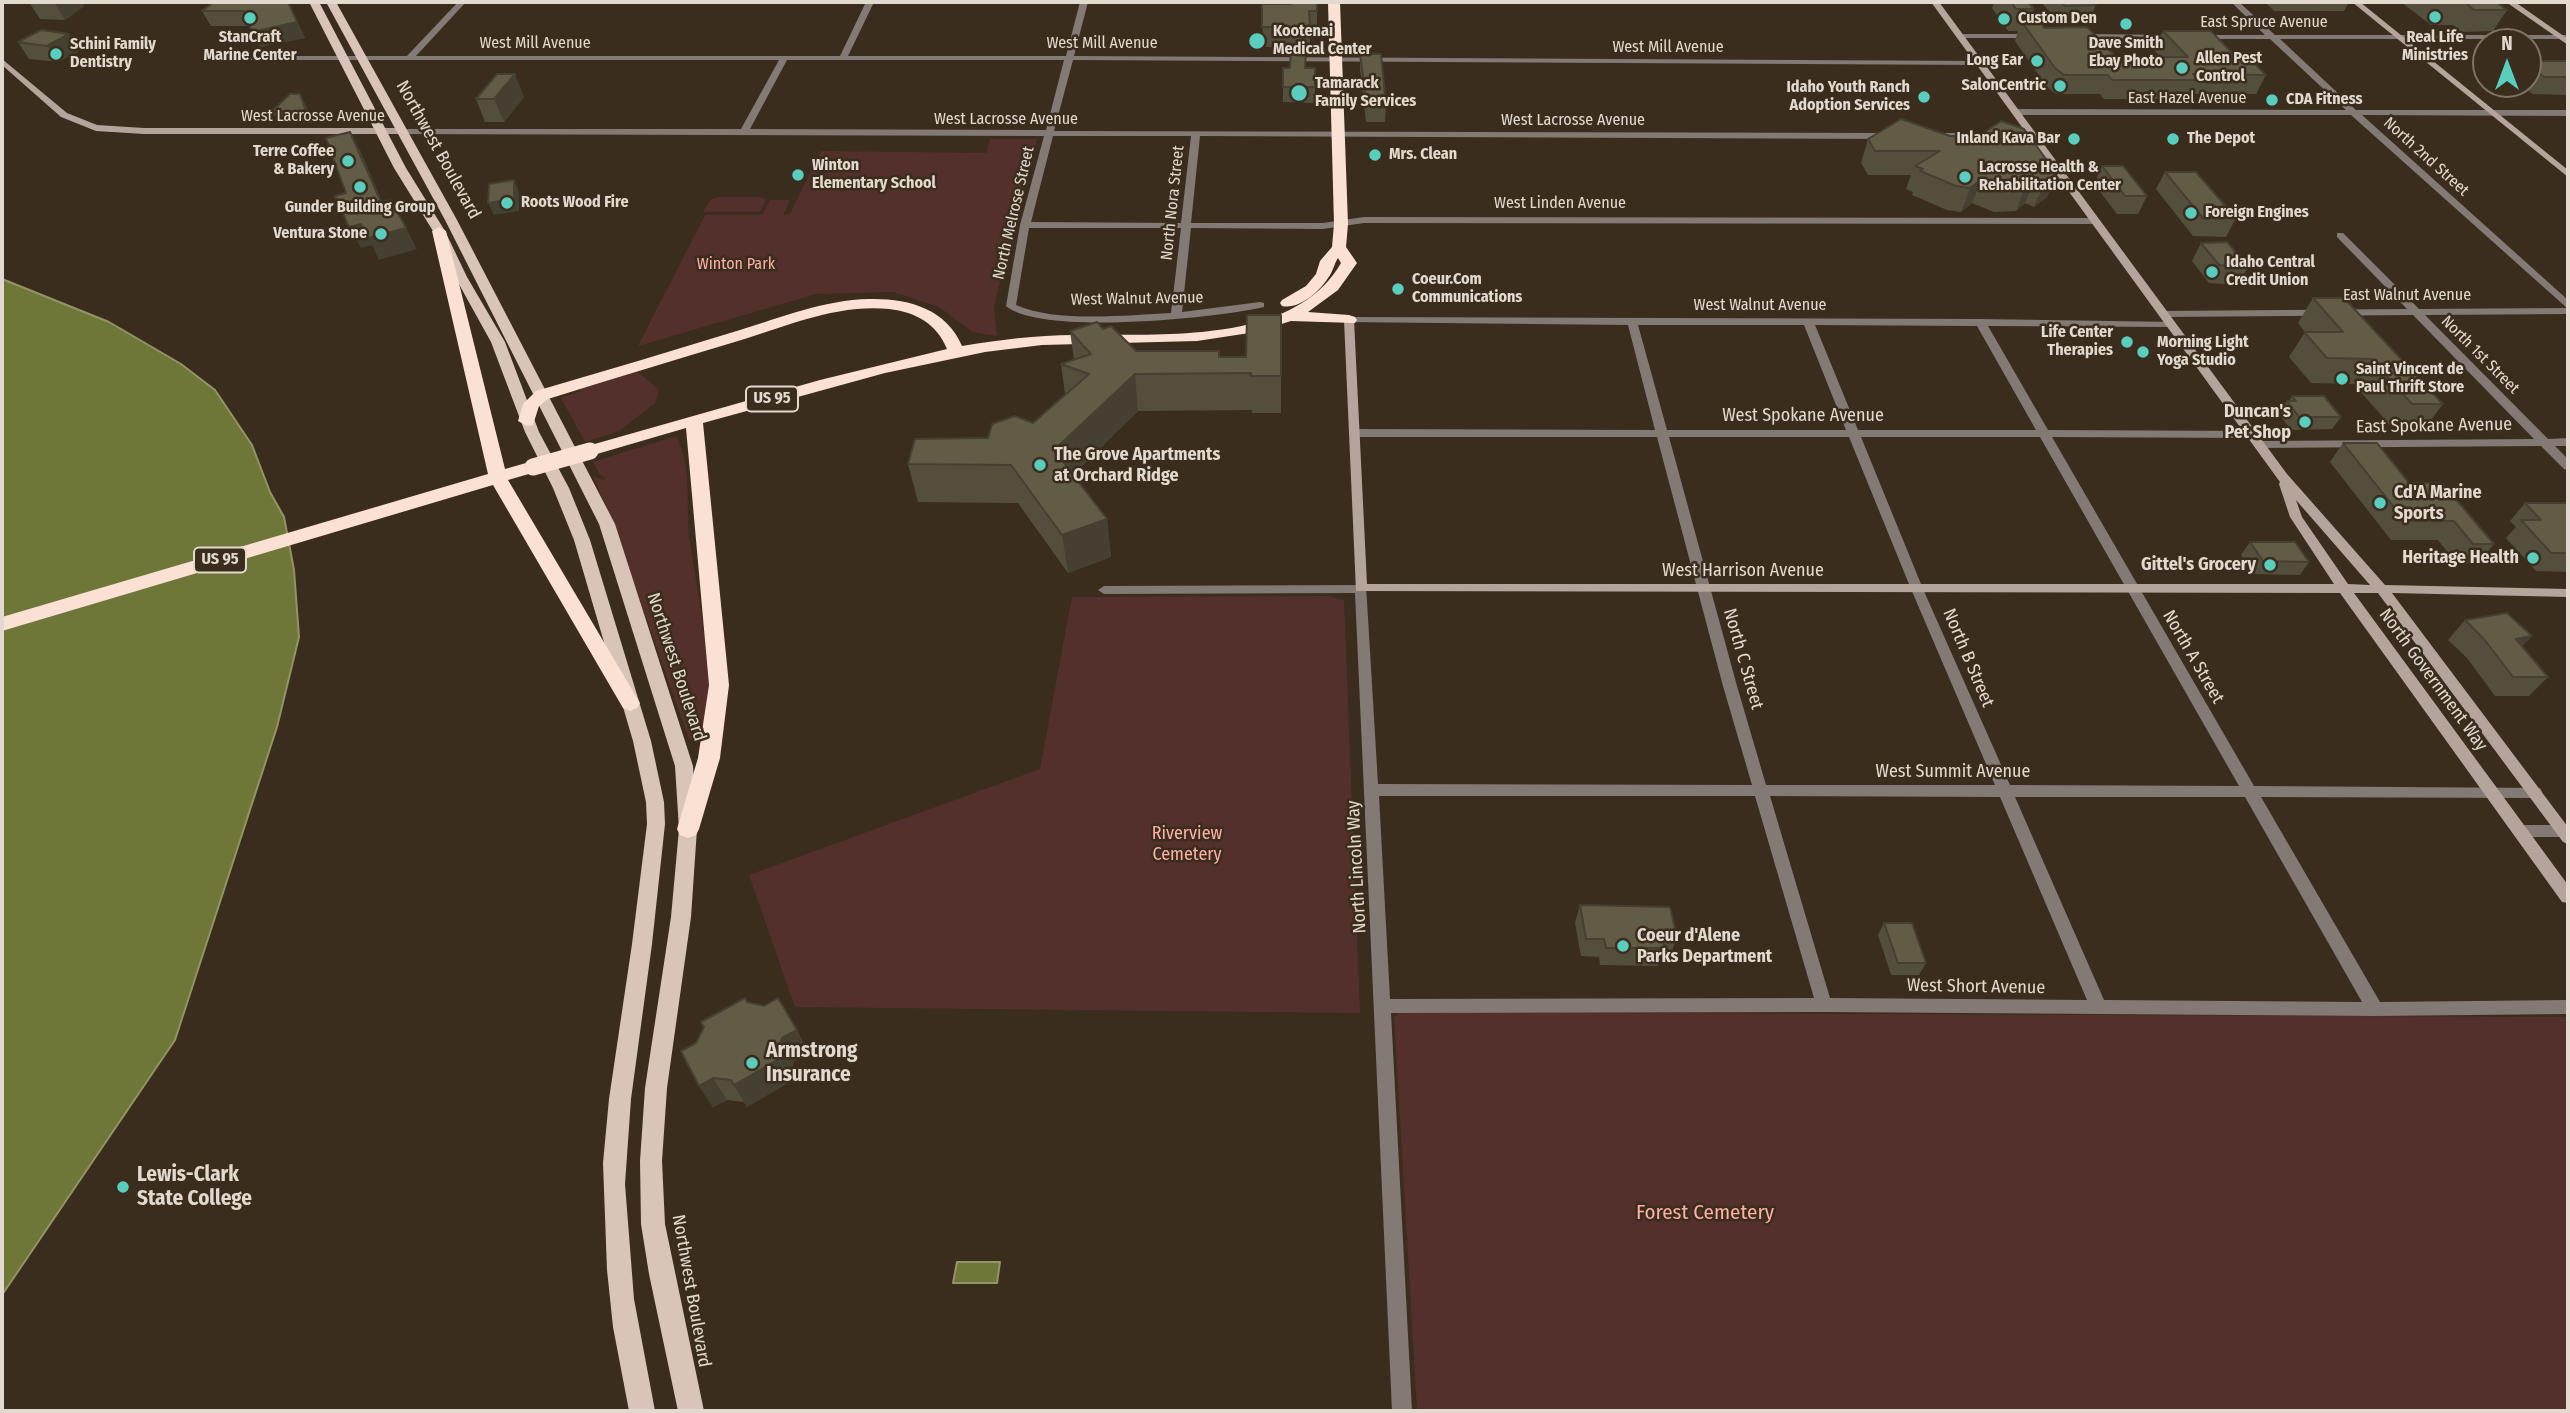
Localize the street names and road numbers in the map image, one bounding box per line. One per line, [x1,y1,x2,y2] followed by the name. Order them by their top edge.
[2200,13,2328,33] street label: East Spruce Avenue
[479,34,591,54] street label: West Mill Avenue
[1046,34,1158,54] street label: West Mill Avenue
[1612,38,1724,58] street label: West Mill Avenue
[391,77,485,223] street label: Northwest Boulevard
[2128,89,2246,109] street label: East Hazel Avenue
[241,107,385,127] street label: West Lacrosse Avenue
[934,110,1078,130] street label: West Lacrosse Avenue
[1501,111,1645,131] street label: West Lacrosse Avenue
[2379,114,2473,200] street label: North 2nd Street
[989,145,1039,281] street label: North Melrose Street
[1157,145,1189,261] street label: North Nora Street
[1494,194,1626,214] street label: West Linden Avenue
[2343,286,2471,306] street label: East Walnut Avenue
[1070,288,1204,310] street label: West Walnut Avenue
[1694,296,1826,316] street label: West Walnut Avenue
[2437,312,2523,398] street label: North 1st Street
[746,386,798,412] road number: US 95
[1722,405,1884,427] street label: West Spokane Avenue
[2356,414,2512,438] street label: East Spokane Avenue
[194,548,246,572] road number: US 95
[1662,560,1824,582] street label: West Harrison Avenue
[642,590,710,744] street label: Northwest Boulevard
[2374,605,2492,755] street label: North Government Way
[1718,606,1768,712] street label: North C Street
[1938,606,1998,710] street label: North B Street
[2158,606,2228,708] street label: North A Street
[1876,761,2030,783] street label: West Summit Avenue
[1343,800,1371,934] street label: North Lincoln Way
[1907,975,2045,999] street label: West Short Avenue
[667,1213,715,1369] street label: Northwest Boulevard

